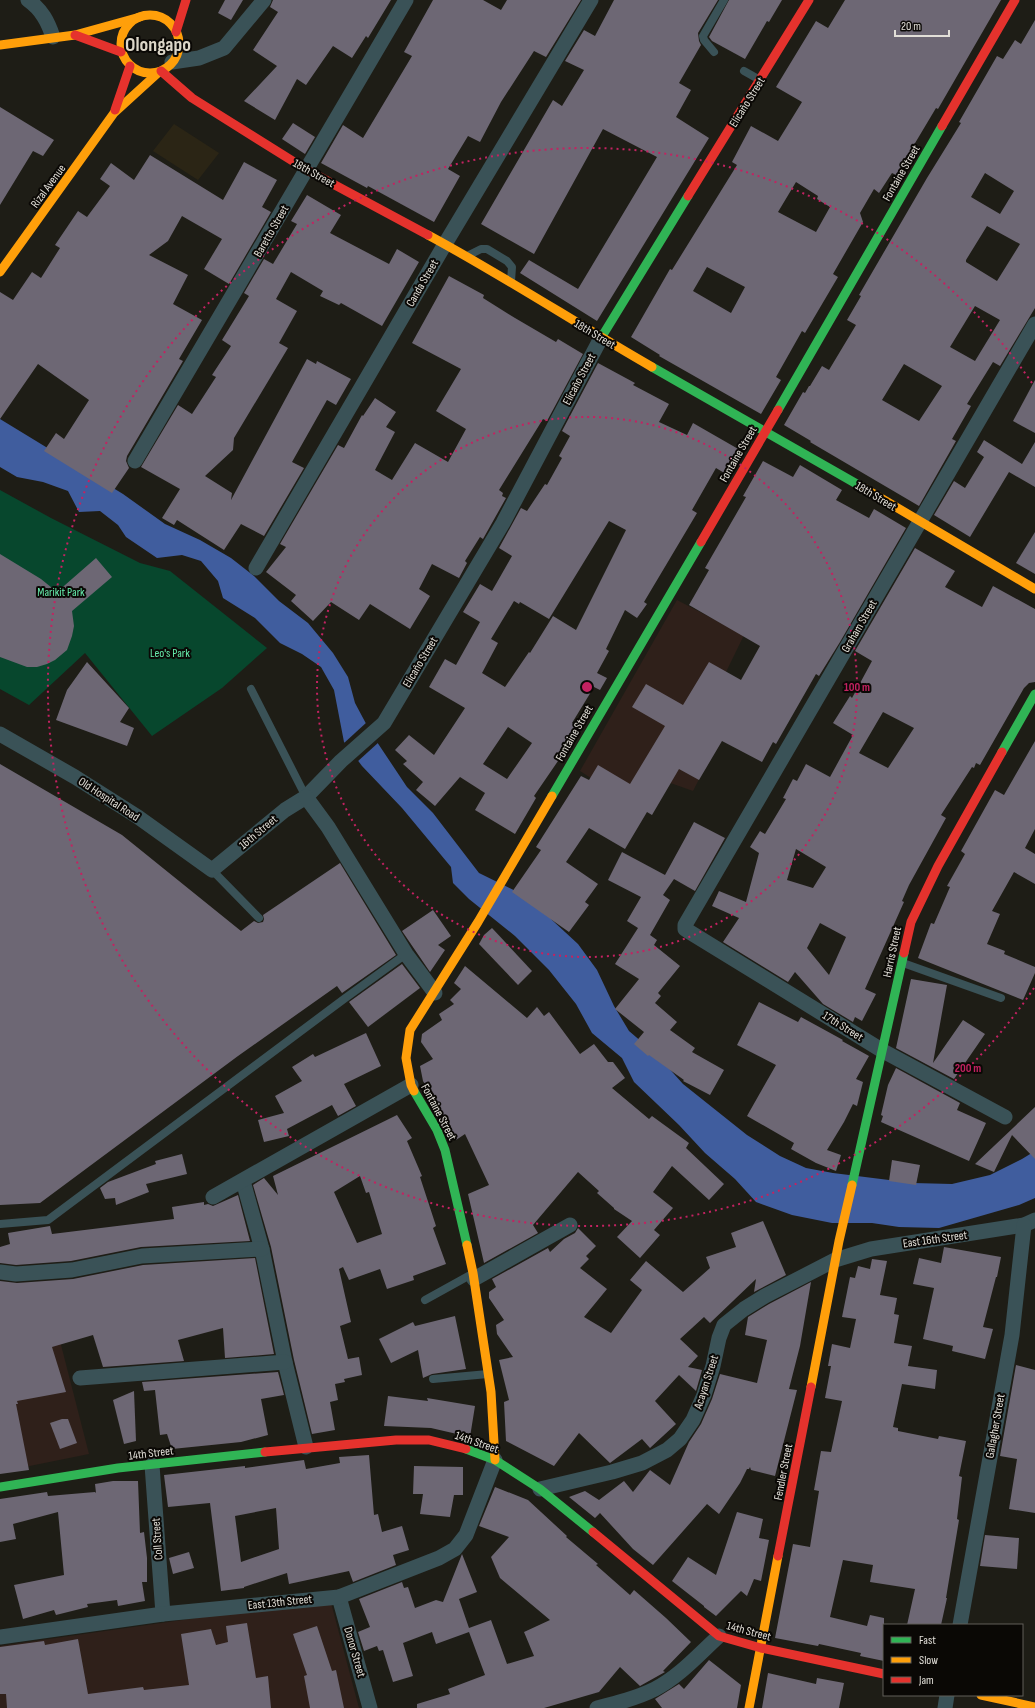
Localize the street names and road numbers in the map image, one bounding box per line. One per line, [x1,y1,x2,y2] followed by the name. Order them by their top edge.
[726,74,769,130] street label: Elicaño Street
[879,142,924,204] street label: Fontaine Street
[290,156,338,191] street label: 18th Street
[28,161,69,211] street label: Rizal Avenue
[251,202,292,260] street label: Baretto Street
[403,257,442,310] street label: Canda Street
[571,316,618,353] street label: 18th Street
[560,351,599,408] street label: Elicaño Street
[716,423,761,485] street label: Fontaine Street
[852,478,899,515] street label: 18th Street
[838,597,881,655] street label: Graham Street
[400,634,442,690] street label: Elicaño Street
[552,702,597,764] street label: Fontaine Street
[75,774,142,825] street label: Old Hospital Road
[236,812,281,853] street label: 16th Street
[880,925,905,979] street label: Harris Street
[820,1008,866,1045] street label: 17th Street
[417,1081,460,1144] street label: Fontaine Street
[902,1228,969,1251] street label: East 16th Street
[690,1353,722,1412] street label: Acayan Street
[982,1392,1009,1459] street label: Gallagher Street
[453,1428,501,1457] street label: 14th Street
[771,1442,796,1502] street label: Fendler Street
[128,1443,175,1464] street label: 14th Street
[149,1517,166,1561] street label: Coll Street
[247,1592,313,1613] street label: East 13th Street
[725,1618,773,1645] street label: 14th Street
[340,1625,369,1679] street label: Donor Street

